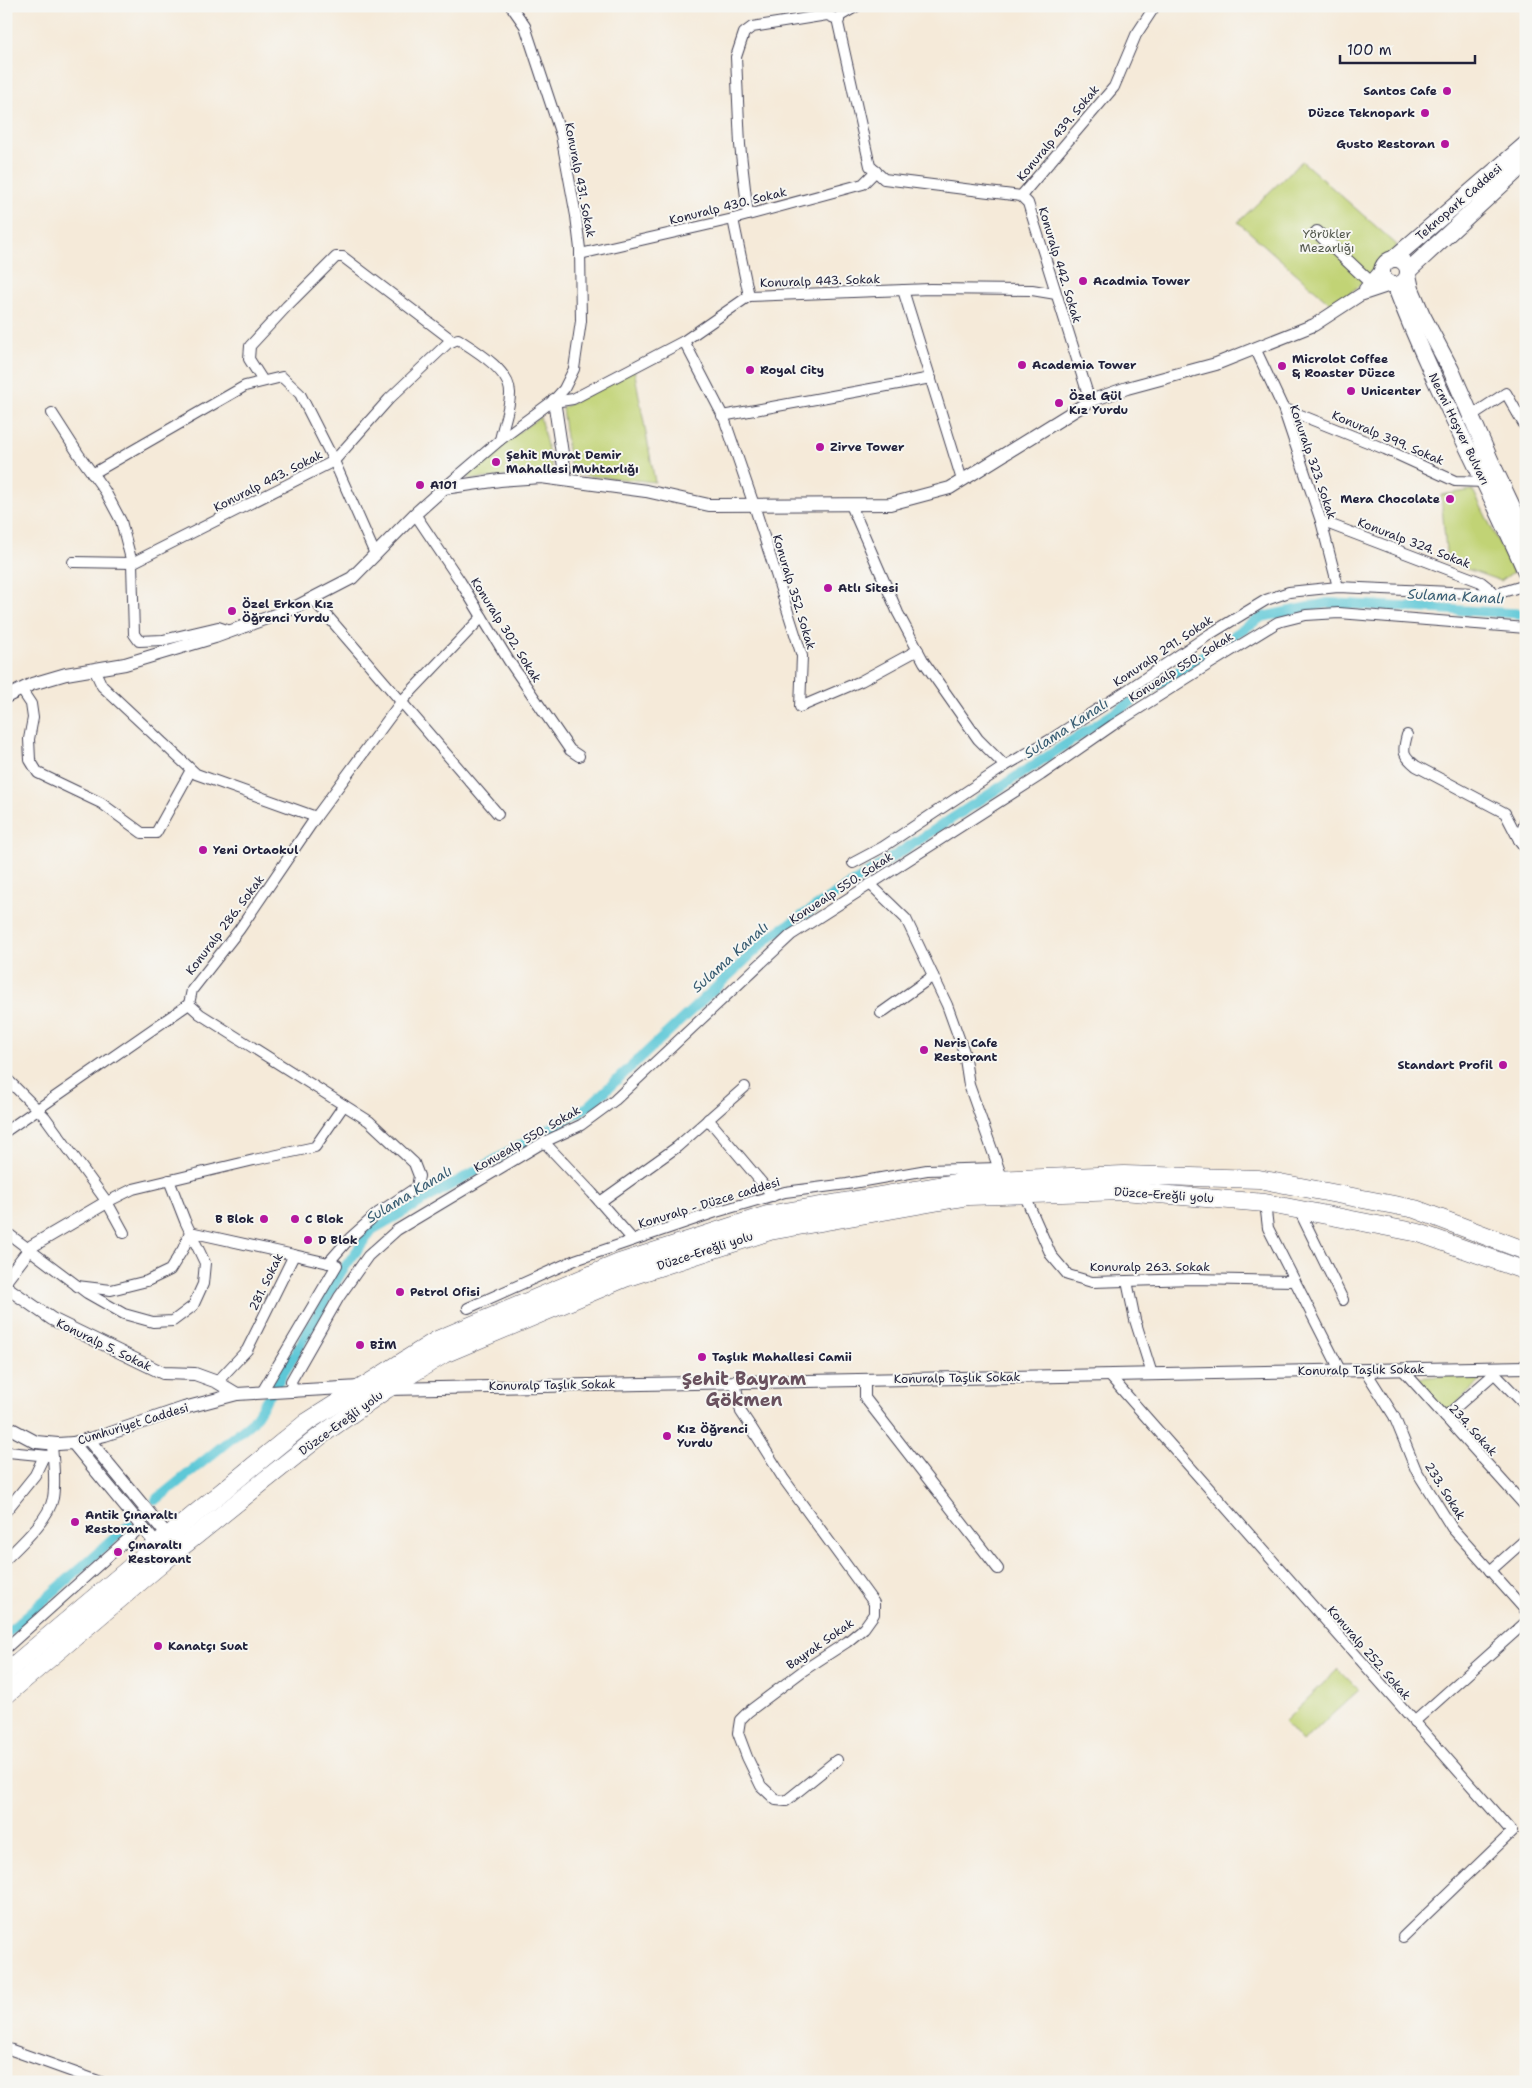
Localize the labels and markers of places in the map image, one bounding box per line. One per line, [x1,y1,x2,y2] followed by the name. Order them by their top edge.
[1363,83,1437,99] place label: Santos Cafe
[1441,85,1453,97] marker: Santos Cafe
[1308,105,1415,121] place label: Düzce Teknopark
[1419,107,1431,119] marker: Düzce Teknopark
[1336,136,1435,152] place label: Gusto Restoran
[1439,138,1451,150] marker: Gusto Restoran
[1093,273,1191,289] place label: Acadmia Tower
[1077,275,1089,287] marker: Acadmia Tower
[1292,351,1395,381] place label: Microlot Coffee & Roaster Düzce
[1032,357,1137,373] place label: Academia Tower
[1016,359,1028,371] marker: Academia Tower
[1276,360,1288,372] marker: Microlot Coffee & Roaster Düzce
[760,362,824,378] place label: Royal City
[744,364,756,376] marker: Royal City
[1361,383,1422,399] place label: Unicenter
[1345,385,1357,397] marker: Unicenter
[1069,388,1128,418] place label: Özel Gül Kız Yurdu
[1053,397,1065,409] marker: Özel Gül Kız Yurdu
[830,439,905,455] place label: Zirve Tower
[814,441,826,453] marker: Zirve Tower
[506,447,639,477] place label: Şehit Murat Demir Mahallesi Muhtarlığı
[490,456,502,468] marker: Şehit Murat Demir Mahallesi Muhtarlığı
[430,477,457,493] place label: A101
[414,479,426,491] marker: A101
[1340,491,1440,507] place label: Mera Chocolate
[1444,493,1456,505] marker: Mera Chocolate
[838,580,899,596] place label: Atlı Sitesi
[822,582,834,594] marker: Atlı Sitesi
[242,596,334,626] place label: Özel Erkon Kız Öğrenci Yurdu
[226,605,238,617] marker: Özel Erkon Kız Öğrenci Yurdu
[213,842,298,858] place label: Yeni Ortaokul
[197,844,209,856] marker: Yeni Ortaokul
[934,1035,998,1065] place label: Neris Cafe Restorant
[918,1044,930,1056] marker: Neris Cafe Restorant
[1397,1057,1493,1073] place label: Standart Profil
[1497,1059,1509,1071] marker: Standart Profil
[215,1211,254,1227] place label: B Blok
[305,1211,344,1227] place label: C Blok
[258,1213,270,1225] marker: B Blok
[289,1213,301,1225] marker: C Blok
[318,1232,358,1248] place label: D Blok
[302,1234,314,1246] marker: D Blok
[410,1284,480,1300] place label: Petrol Ofisi
[394,1286,406,1298] marker: Petrol Ofisi
[370,1337,397,1353] place label: BİM
[354,1339,366,1351] marker: BİM
[712,1349,852,1365] place label: Taşlık Mahallesi Camii
[696,1351,708,1363] marker: Taşlık Mahallesi Camii
[677,1421,748,1451] place label: Kız Öğrenci Yurdu
[661,1430,673,1442] marker: Kız Öğrenci Yurdu
[85,1507,177,1537] place label: Antik Çınaraltı Restorant
[69,1516,81,1528] marker: Antik Çınaraltı Restorant
[128,1537,191,1567] place label: Çınaraltı Restorant
[112,1546,124,1558] marker: Çınaraltı Restorant
[168,1638,248,1654] place label: Kanatçı Suat
[152,1640,164,1652] marker: Kanatçı Suat

